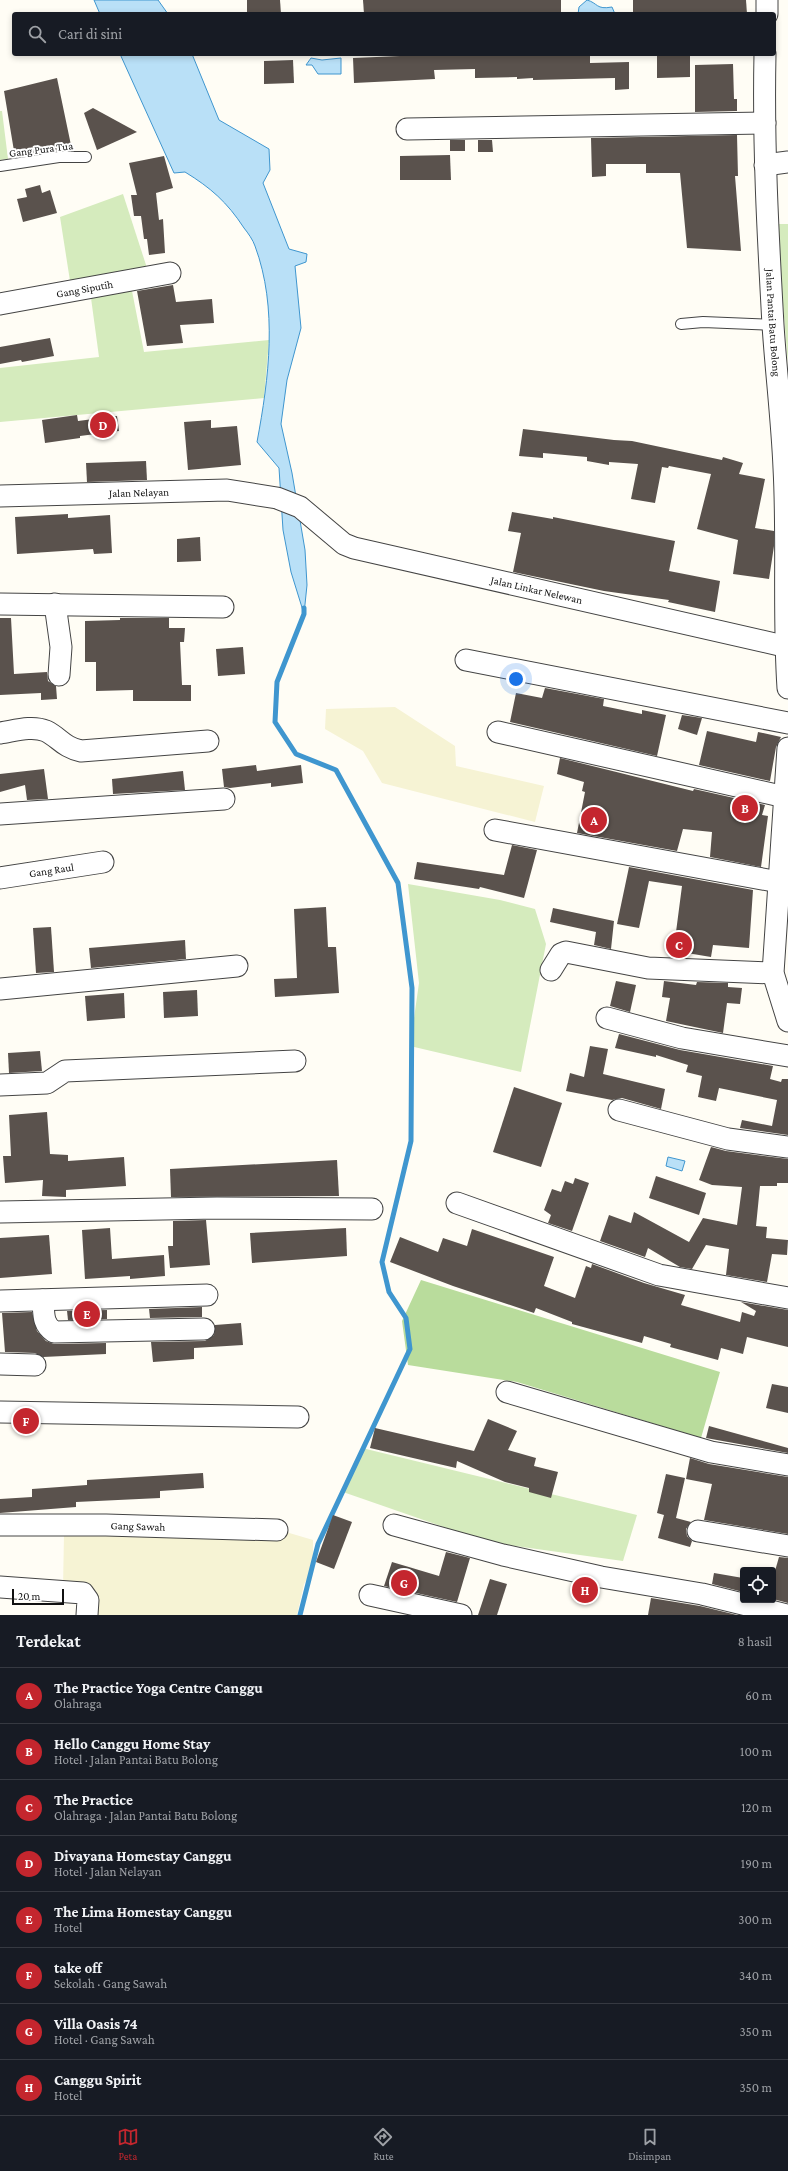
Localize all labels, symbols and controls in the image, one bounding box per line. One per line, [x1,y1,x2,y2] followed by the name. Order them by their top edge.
[12,12,776,56] search box
[26,23,48,45] icon: search
[58,26,122,42] text: Cari di sini
[8,139,74,160] street label: Gang Pura Tua
[763,268,783,378] street label: Jalan Pantai Batu Bolong
[55,277,114,300] street label: Gang Siputih
[90,410,116,440] pin: D
[108,486,169,500] street label: Jalan Nelayan
[488,573,584,606] street label: Jalan Linkar Nelewan
[506,669,526,689] your location
[732,793,758,823] pin: B
[581,805,607,835] pin: A
[28,861,75,879] street label: Gang Raul
[666,930,692,960] pin: C
[74,1299,100,1329] pin: E
[13,1406,39,1436] pin: F
[111,1519,166,1533] street label: Gang Sawah
[740,1567,776,1603] map controls
[740,1567,776,1603] button: locate
[391,1568,417,1598] pin: G
[572,1575,598,1605] pin: H
[12,1587,64,1606] scale bar
[18,1590,40,1602] text: 20 m
[16,1632,81,1651] text: Terdekat
[738,1634,772,1649] text: 8 hasil
[54,1680,263,1696] text: The Practice Yoga Centre Canggu
[25,1688,33,1703] text: A
[745,1688,772,1703] text: 60 m
[54,1696,102,1711] text: Olahraga
[54,1736,210,1752] text: Hello Canggu Home Stay
[25,1744,33,1759] text: B
[740,1744,772,1759] text: 100 m
[54,1752,218,1767] text: Hotel · Jalan Pantai Batu Bolong
[54,1792,133,1808] text: The Practice
[25,1800,33,1815] text: C
[741,1800,772,1815] text: 120 m
[54,1808,237,1823] text: Olahraga · Jalan Pantai Batu Bolong
[54,1848,232,1864] text: Divayana Homestay Canggu
[25,1856,33,1871] text: D
[741,1856,772,1871] text: 190 m
[54,1864,162,1879] text: Hotel · Jalan Nelayan
[54,1904,232,1920] text: The Lima Homestay Canggu
[25,1912,33,1927] text: E
[738,1912,772,1927] text: 300 m
[54,1920,82,1935] text: Hotel
[54,1960,102,1976] text: take off
[26,1968,32,1983] text: F
[739,1968,772,1983] text: 340 m
[54,1976,167,1991] text: Sekolah · Gang Sawah
[54,2016,138,2032] text: Villa Oasis 74
[25,2024,33,2039] text: G
[739,2024,772,2039] text: 350 m
[54,2032,155,2047] text: Hotel · Gang Sawah
[54,2072,141,2088] text: Canggu Spirit
[25,2080,33,2095] text: H
[739,2080,772,2095] text: 350 m
[54,2088,82,2103] text: Hotel
[117,2126,139,2162] tab: Peta
[372,2126,394,2162] tab: Rute
[628,2126,671,2162] tab: Disimpan

